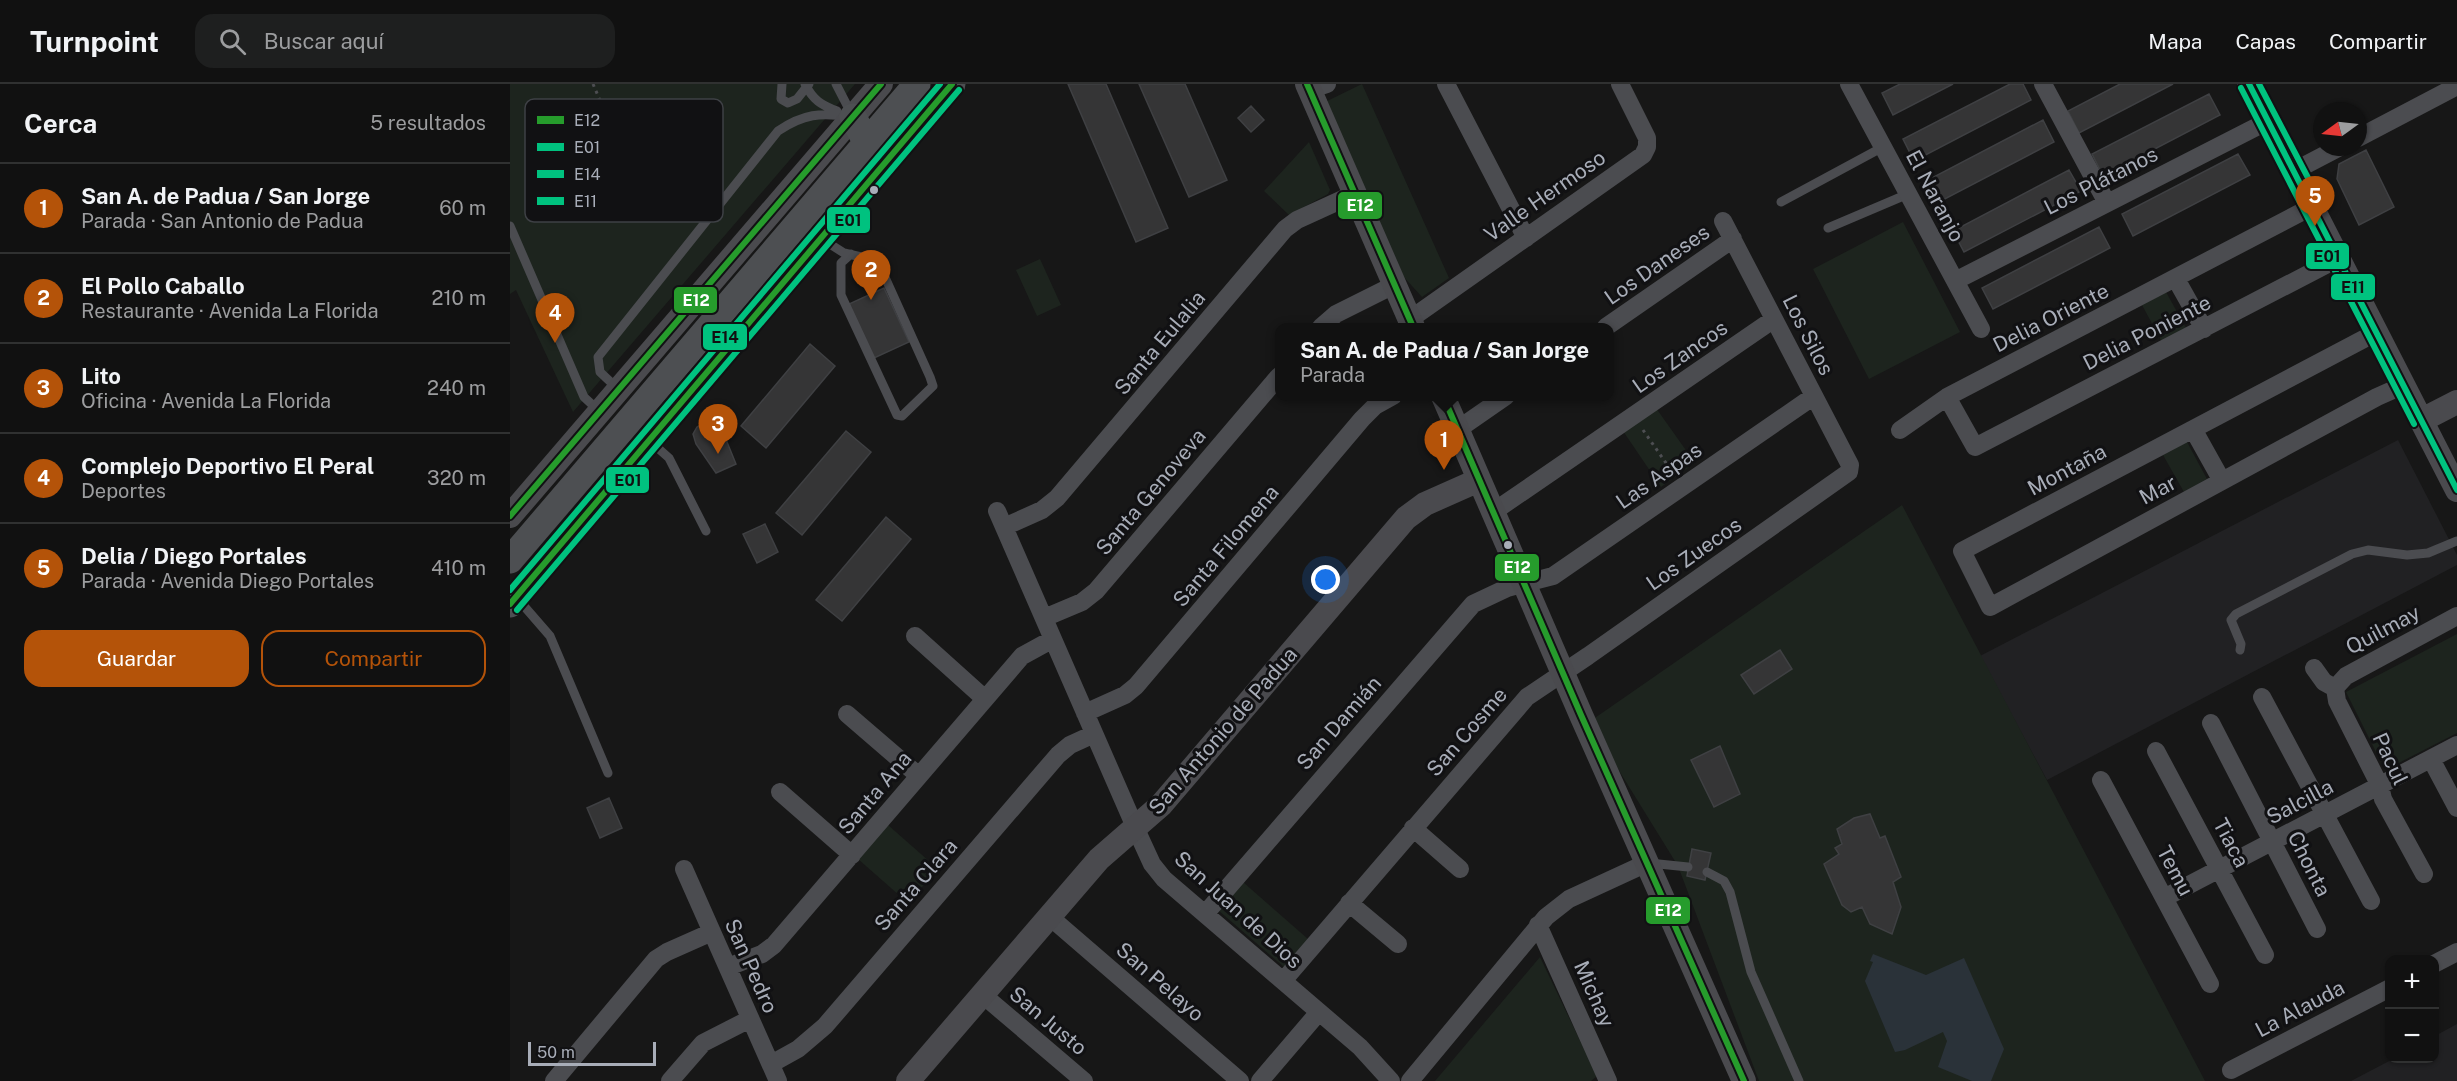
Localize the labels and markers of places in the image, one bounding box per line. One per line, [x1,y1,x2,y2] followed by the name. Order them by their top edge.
[2296,176,2334,226] pin: 5
[868,184,880,196] unlabelled marker
[852,250,890,300] pin: 2
[536,294,574,343] pin: 4
[698,404,738,454] pin: 3
[1424,420,1464,470] pin: 1
[1502,539,1514,551] unlabelled marker

